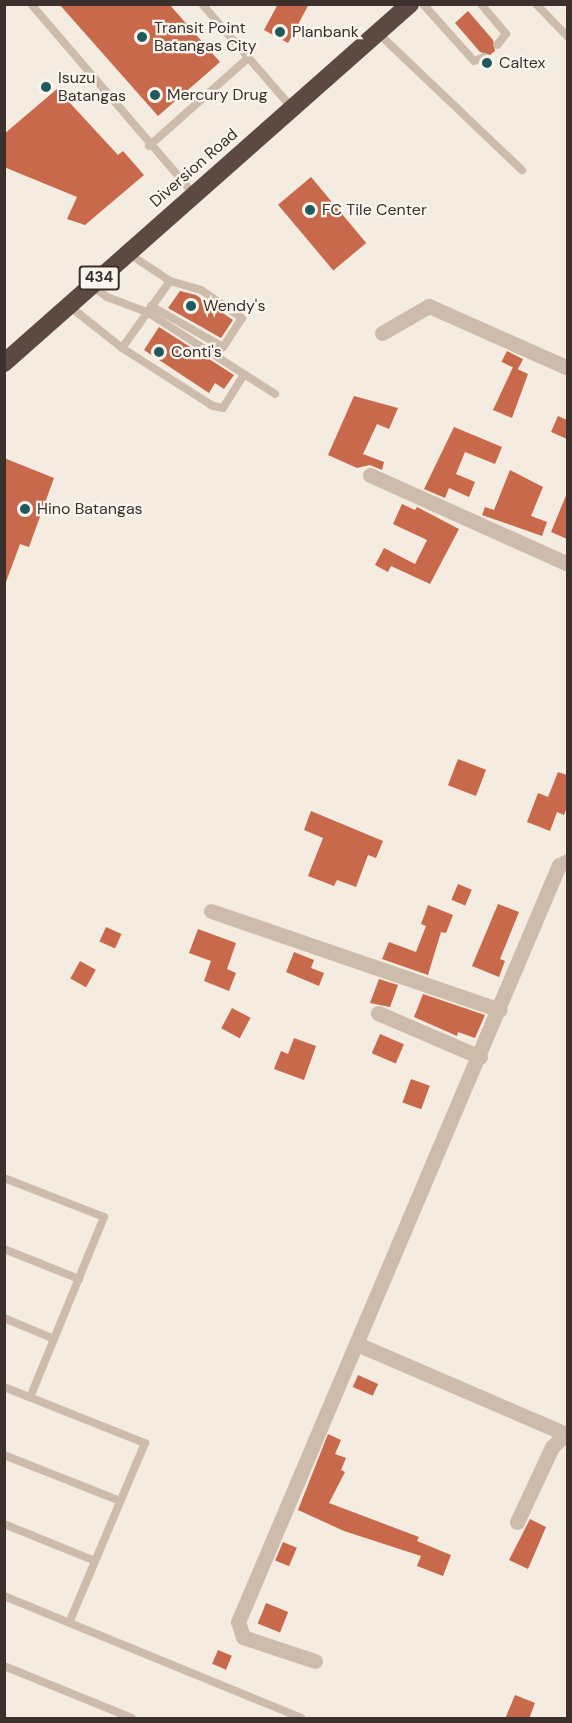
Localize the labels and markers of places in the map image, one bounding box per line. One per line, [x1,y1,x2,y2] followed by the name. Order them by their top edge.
[154,18,257,56] place label: Transit Point Batangas City
[292,22,359,42] place label: Planbank
[273,25,287,39] marker: Planbank
[135,30,149,44] marker: Transit Point Batangas City
[499,53,545,73] place label: Caltex
[480,56,494,70] marker: Caltex
[58,68,126,106] place label: Isuzu Batangas
[39,80,53,94] marker: Isuzu Batangas
[167,85,268,105] place label: Mercury Drug
[148,88,162,102] marker: Mercury Drug
[322,200,427,220] place label: FC Tile Center
[303,203,317,217] marker: FC Tile Center
[203,296,265,316] place label: Wendy's
[184,299,198,313] marker: Wendy's
[171,342,222,362] place label: Conti's
[152,345,166,359] marker: Conti's
[37,499,143,519] place label: Hino Batangas
[18,502,32,516] marker: Hino Batangas

